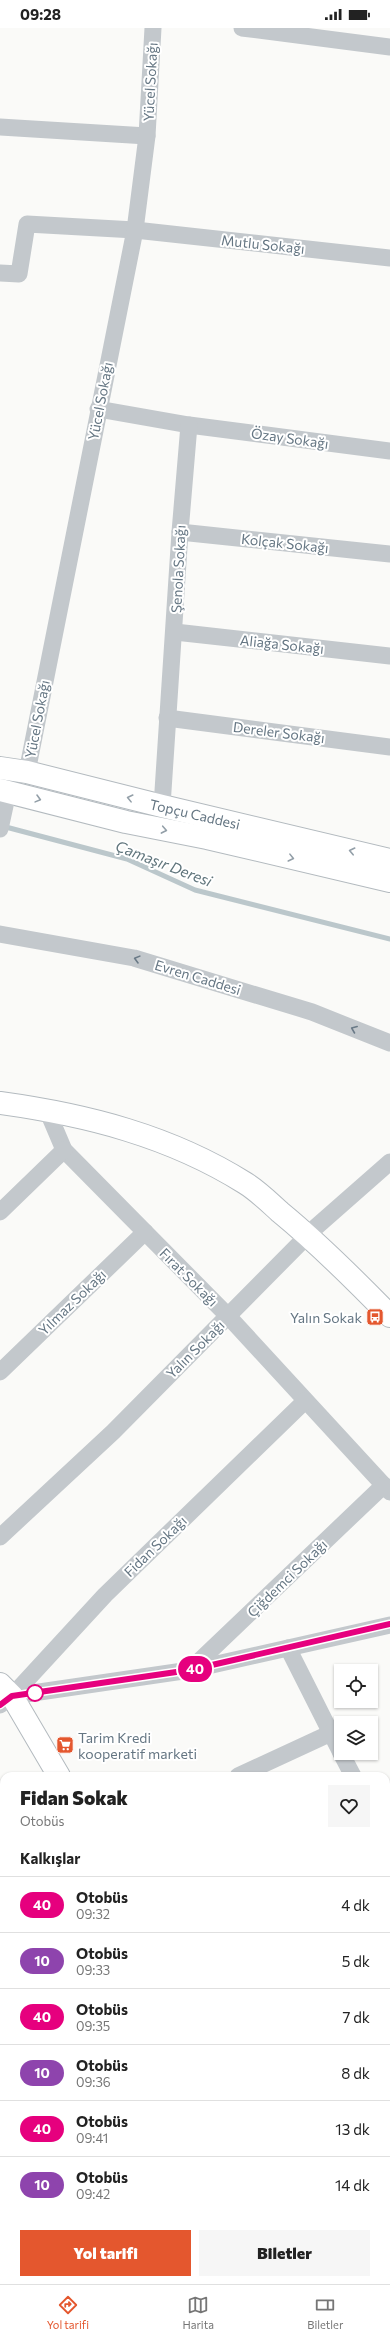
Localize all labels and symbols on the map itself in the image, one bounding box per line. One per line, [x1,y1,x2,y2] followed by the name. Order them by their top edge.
[139,42,161,122] street label: Yücel Sokağı
[221,231,305,257] street label: Mutlu Sokağı
[84,360,116,442] street label: Yücel Sokağı
[250,424,330,452] street label: Özay Sokağı
[167,525,189,613] street label: Şenola Sokağı
[240,530,330,556] street label: Kolçak Sokağı
[239,631,325,657] street label: Aliağa Sokağı
[21,678,53,760] street label: Yücel Sokağı
[232,718,326,746] street label: Dereler Sokağı
[34,794,41,803] one-way arrow
[127,795,133,803] one-way arrow
[148,795,242,833] street label: Topçu Caddesi
[161,825,167,833] one-way arrow
[113,836,216,890] water label: Çamaşır Deresi
[349,847,355,855] one-way arrow
[288,854,294,862] one-way arrow
[134,955,141,964] one-way arrow
[153,956,243,998] street label: Evren Caddesi
[350,1025,357,1033] one-way arrow
[156,1244,222,1310] street label: Fırat Sokağı
[35,1266,109,1338] street label: Yılmaz Sokağı
[365,1307,385,1327] bus stop icon: Yalın Sokak
[290,1309,362,1326] place label: Yalın Sokak
[162,1316,228,1382] street label: Yalın Sokağı
[120,1512,190,1580] street label: Fidan Sokağı
[244,1536,330,1620] street label: Çiğdemci Sokağı
[177,1656,213,1682] line badge: 40
[26,1684,44,1702] unlabelled marker
[78,1729,197,1762] place label: Tarim Kredi kooperatif marketi
[55,1735,75,1755] supermarket icon: Tarim Kredi kooperatif marketi

